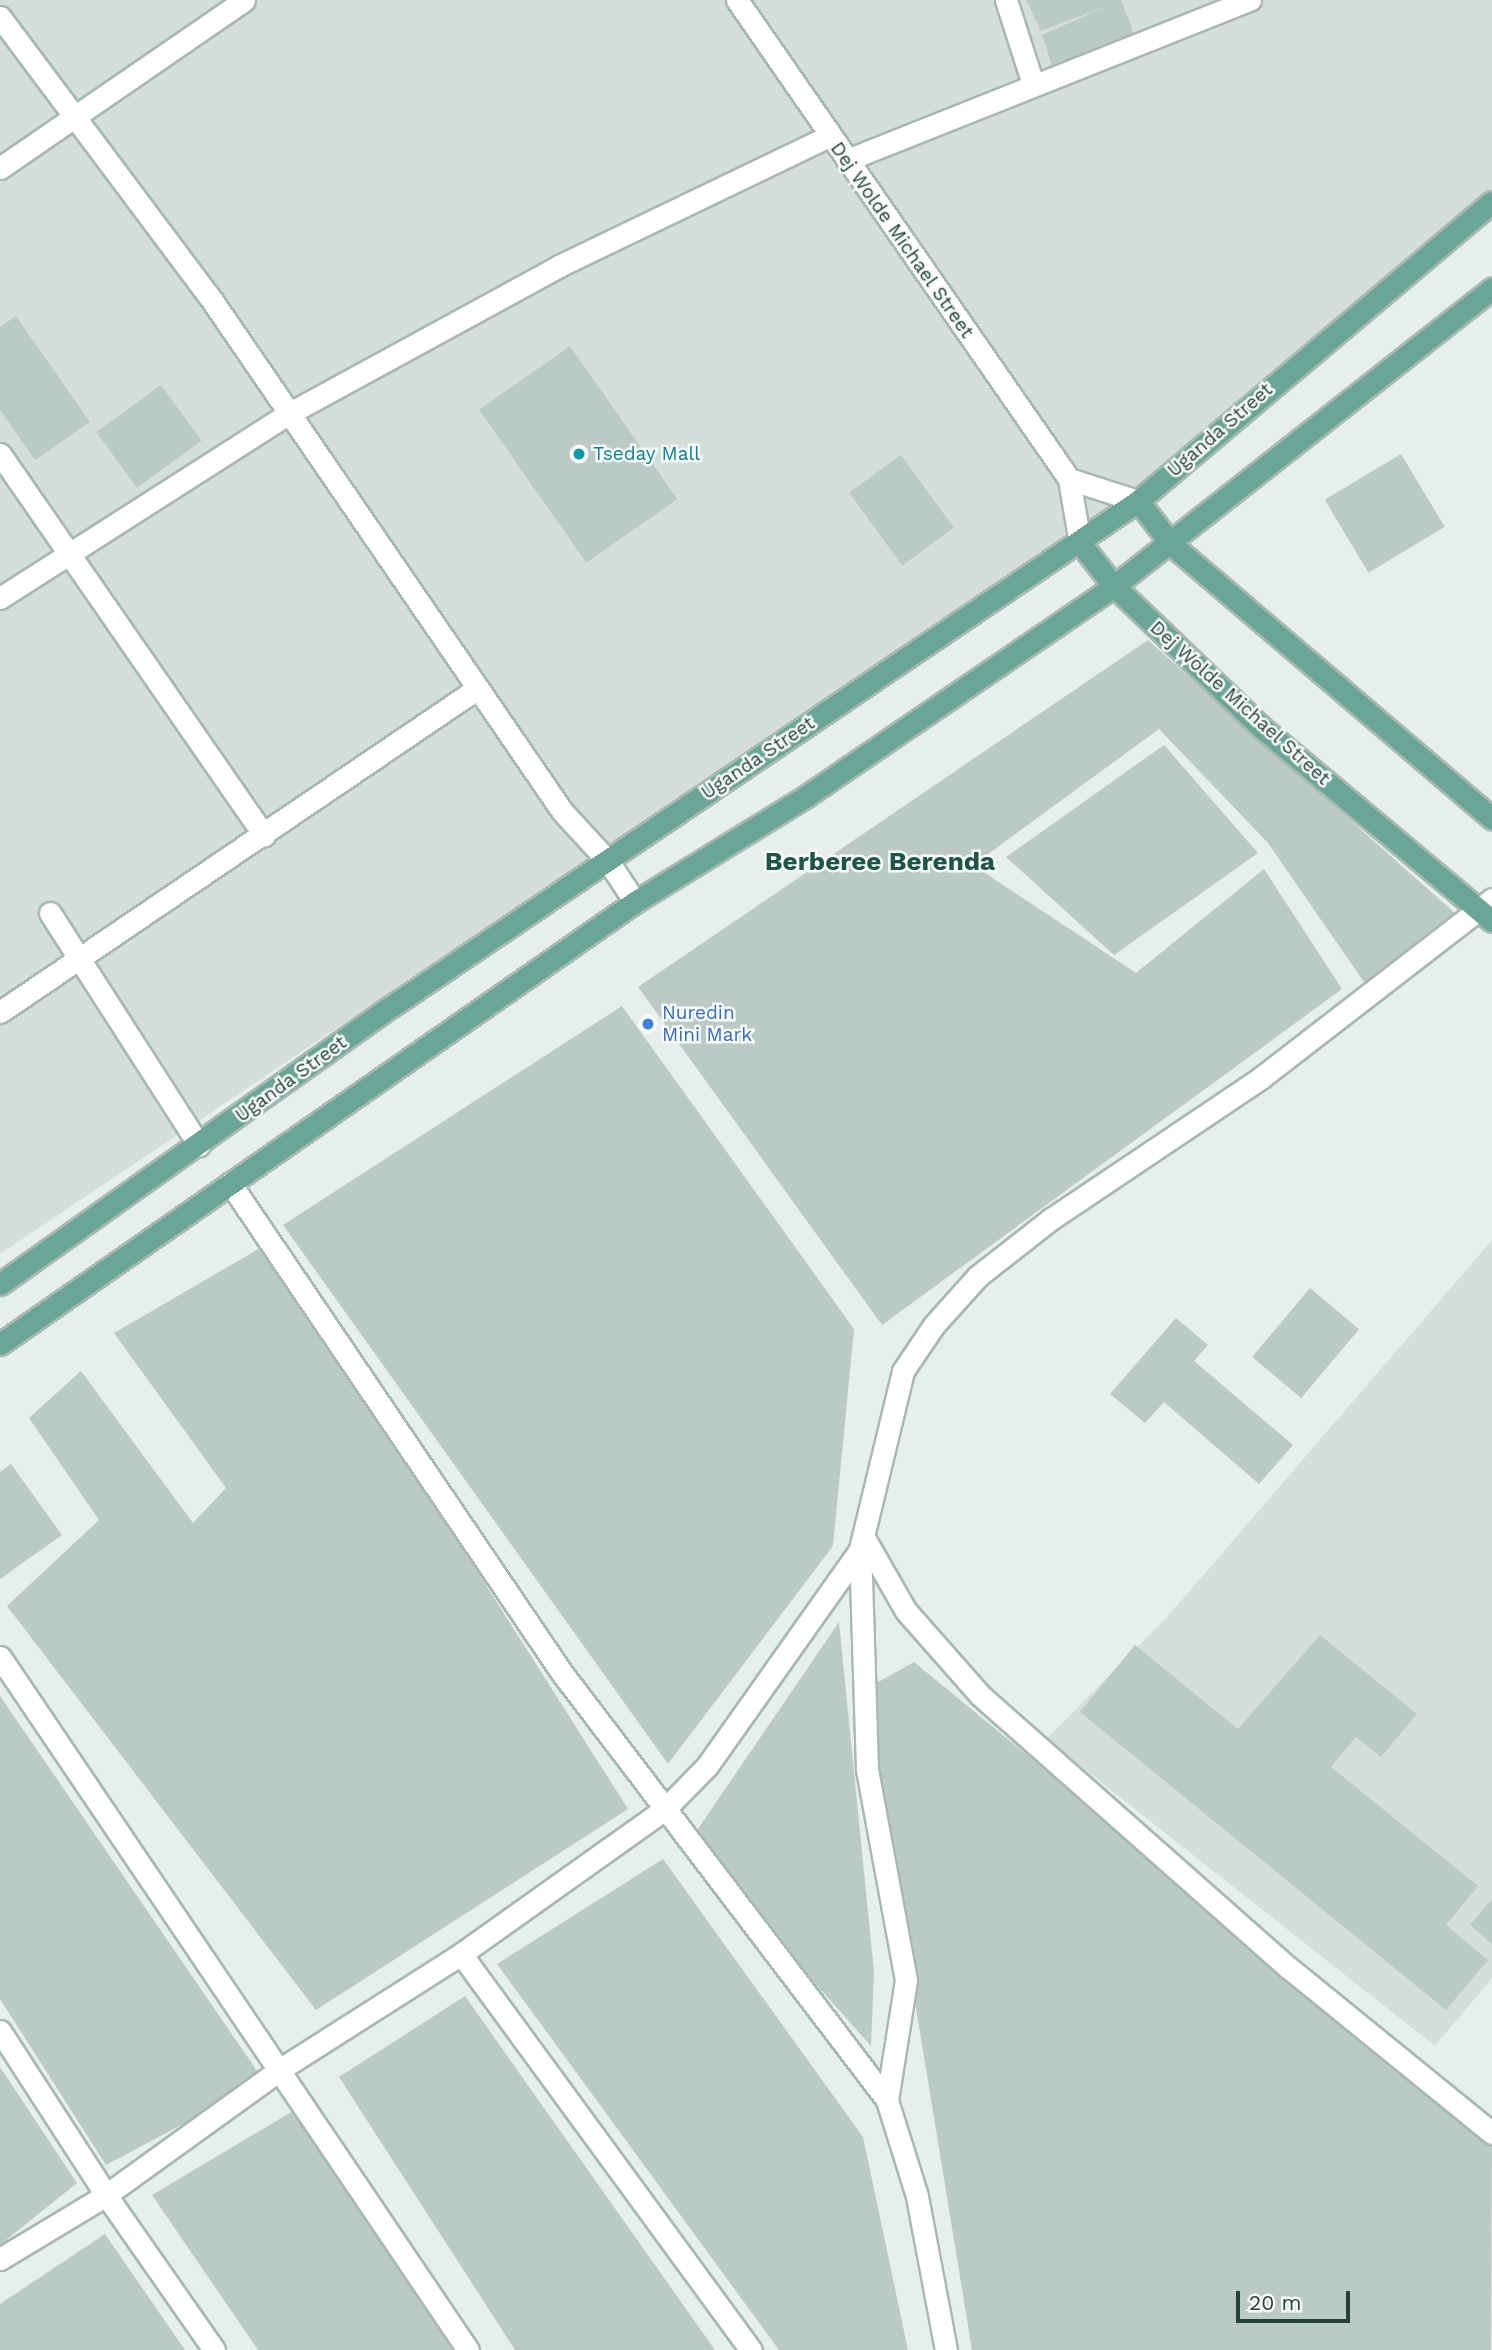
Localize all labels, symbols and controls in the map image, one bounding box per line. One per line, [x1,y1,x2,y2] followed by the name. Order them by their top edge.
[825,137,979,343] street label: Dej Wolde Michael Street
[1163,378,1277,482] street label: Uganda Street
[593,443,701,465] place label: Tseday Mall
[571,446,587,462] marker: Tseday Mall
[1145,616,1335,790] street label: Dej Wolde Michael Street
[697,712,819,804] street label: Uganda Street
[765,846,995,878] district label: Berberee Berenda
[662,1002,752,1046] place label: Nuredin Mini Mark
[640,1016,656,1032] marker: Nuredin Mini Mark
[231,1031,351,1127] street label: Uganda Street
[1240,2276,1354,2320] scale bar
[1249,2290,1301,2315] text: 20 m

